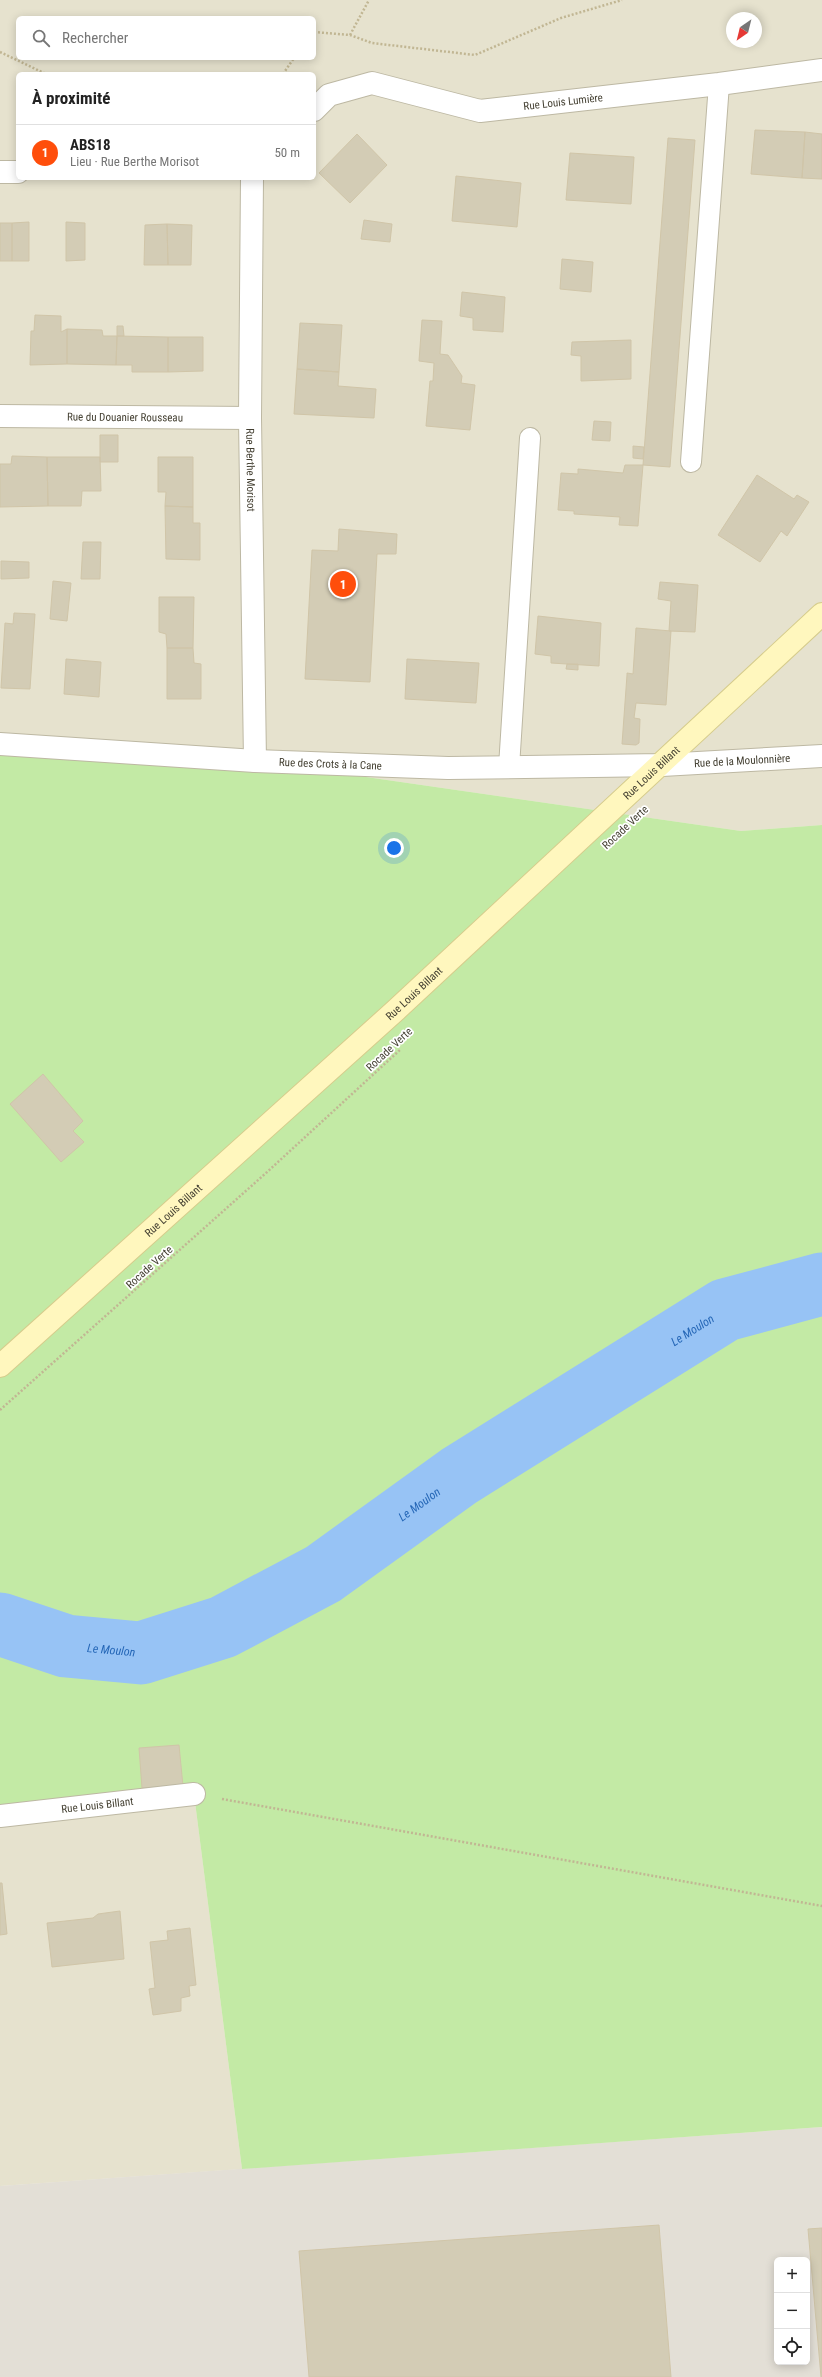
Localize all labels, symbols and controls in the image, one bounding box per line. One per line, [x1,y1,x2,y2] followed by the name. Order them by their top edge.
[726,12,762,48] north arrow
[16,16,316,60] search box
[30,27,52,49] icon: search
[62,29,128,47] text: Rechercher
[32,88,110,108] text: À proximité
[523,91,603,113] street label: Rue Louis Lumière
[70,136,111,154] text: ABS18
[42,145,48,160] text: 1
[274,145,300,160] text: 50 m
[70,154,199,169] text: Lieu · Rue Berthe Morisot
[67,411,183,424] street label: Rue du Douanier Rousseau
[243,428,257,512] street label: Rue Berthe Morisot
[330,569,356,599] pin: 1
[621,744,683,803] street label: Rue Louis Billant
[694,752,791,770] street label: Rue de la Moulonnière
[279,756,382,773] street label: Rue des Crots à la Cane
[600,803,651,852] street label: Rocade Verte
[384,838,404,858] your location
[383,964,445,1023] street label: Rue Louis Billant
[364,1025,415,1074] street label: Rocade Verte
[142,1182,205,1240] street label: Rue Louis Billant
[123,1243,175,1292] street label: Rocade Verte
[668,1311,717,1349] water label: Le Moulon
[396,1485,443,1524] water label: Le Moulon
[87,1641,136,1659] water label: Le Moulon
[61,1795,134,1816] street label: Rue Louis Billant
[774,2257,810,2365] map controls
[774,2257,810,2293] button: +
[774,2293,810,2329] button: −
[774,2329,810,2365] button: locate

